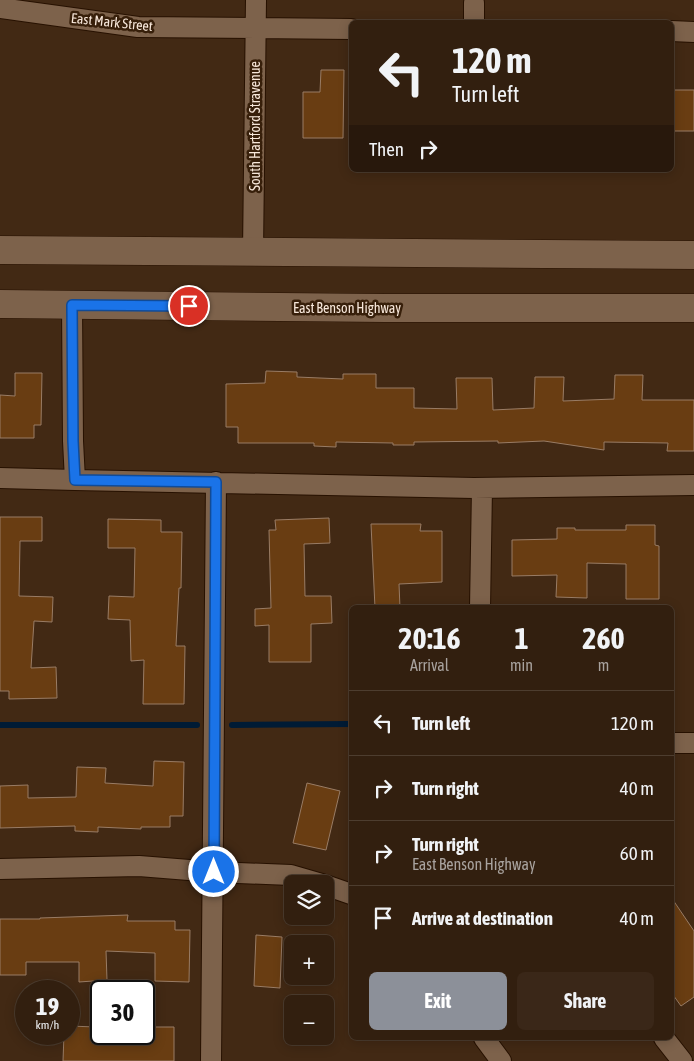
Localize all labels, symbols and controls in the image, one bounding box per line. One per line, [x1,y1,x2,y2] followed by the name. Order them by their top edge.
[70,10,154,34] street label: East Mark Street
[369,40,434,105] icon: left
[452,40,531,80] text: 120 m
[247,61,263,191] street label: South Hartford Stravenue
[452,81,519,107] text: Turn left
[414,135,442,163] icon: right
[369,138,404,160] text: Then
[168,285,210,327] pin
[175,292,203,320] icon: arrive
[293,300,401,316] street label: East Benson Highway
[398,621,461,655] text: 20:16
[514,621,529,655] text: 1
[582,621,625,655] text: 260
[410,656,449,674] text: Arrival
[510,656,533,674] text: min
[598,656,609,674] text: m
[369,709,397,737] icon: left
[412,712,470,734] text: Turn left
[611,712,654,734] text: 120 m
[369,774,397,802] icon: right
[412,777,479,799] text: Turn right
[620,777,654,799] text: 40 m
[412,833,479,855] text: Turn right
[369,839,397,867] icon: right
[620,842,654,864] text: 60 m
[187,845,239,897] position arrow
[412,855,535,873] text: East Benson Highway
[284,875,334,1045] map controls
[284,875,334,925] button: layers
[369,904,397,932] icon: arrive
[412,907,553,929] text: Arrive at destination
[620,907,654,929] text: 40 m
[284,935,334,985] button: +
[369,972,507,1030] button: Exit
[517,972,654,1030] button: Share
[90,980,155,1045] speed limit sign: 30
[36,992,59,1020] text: 19
[284,995,334,1045] button: −
[36,1018,59,1032] text: km/h

